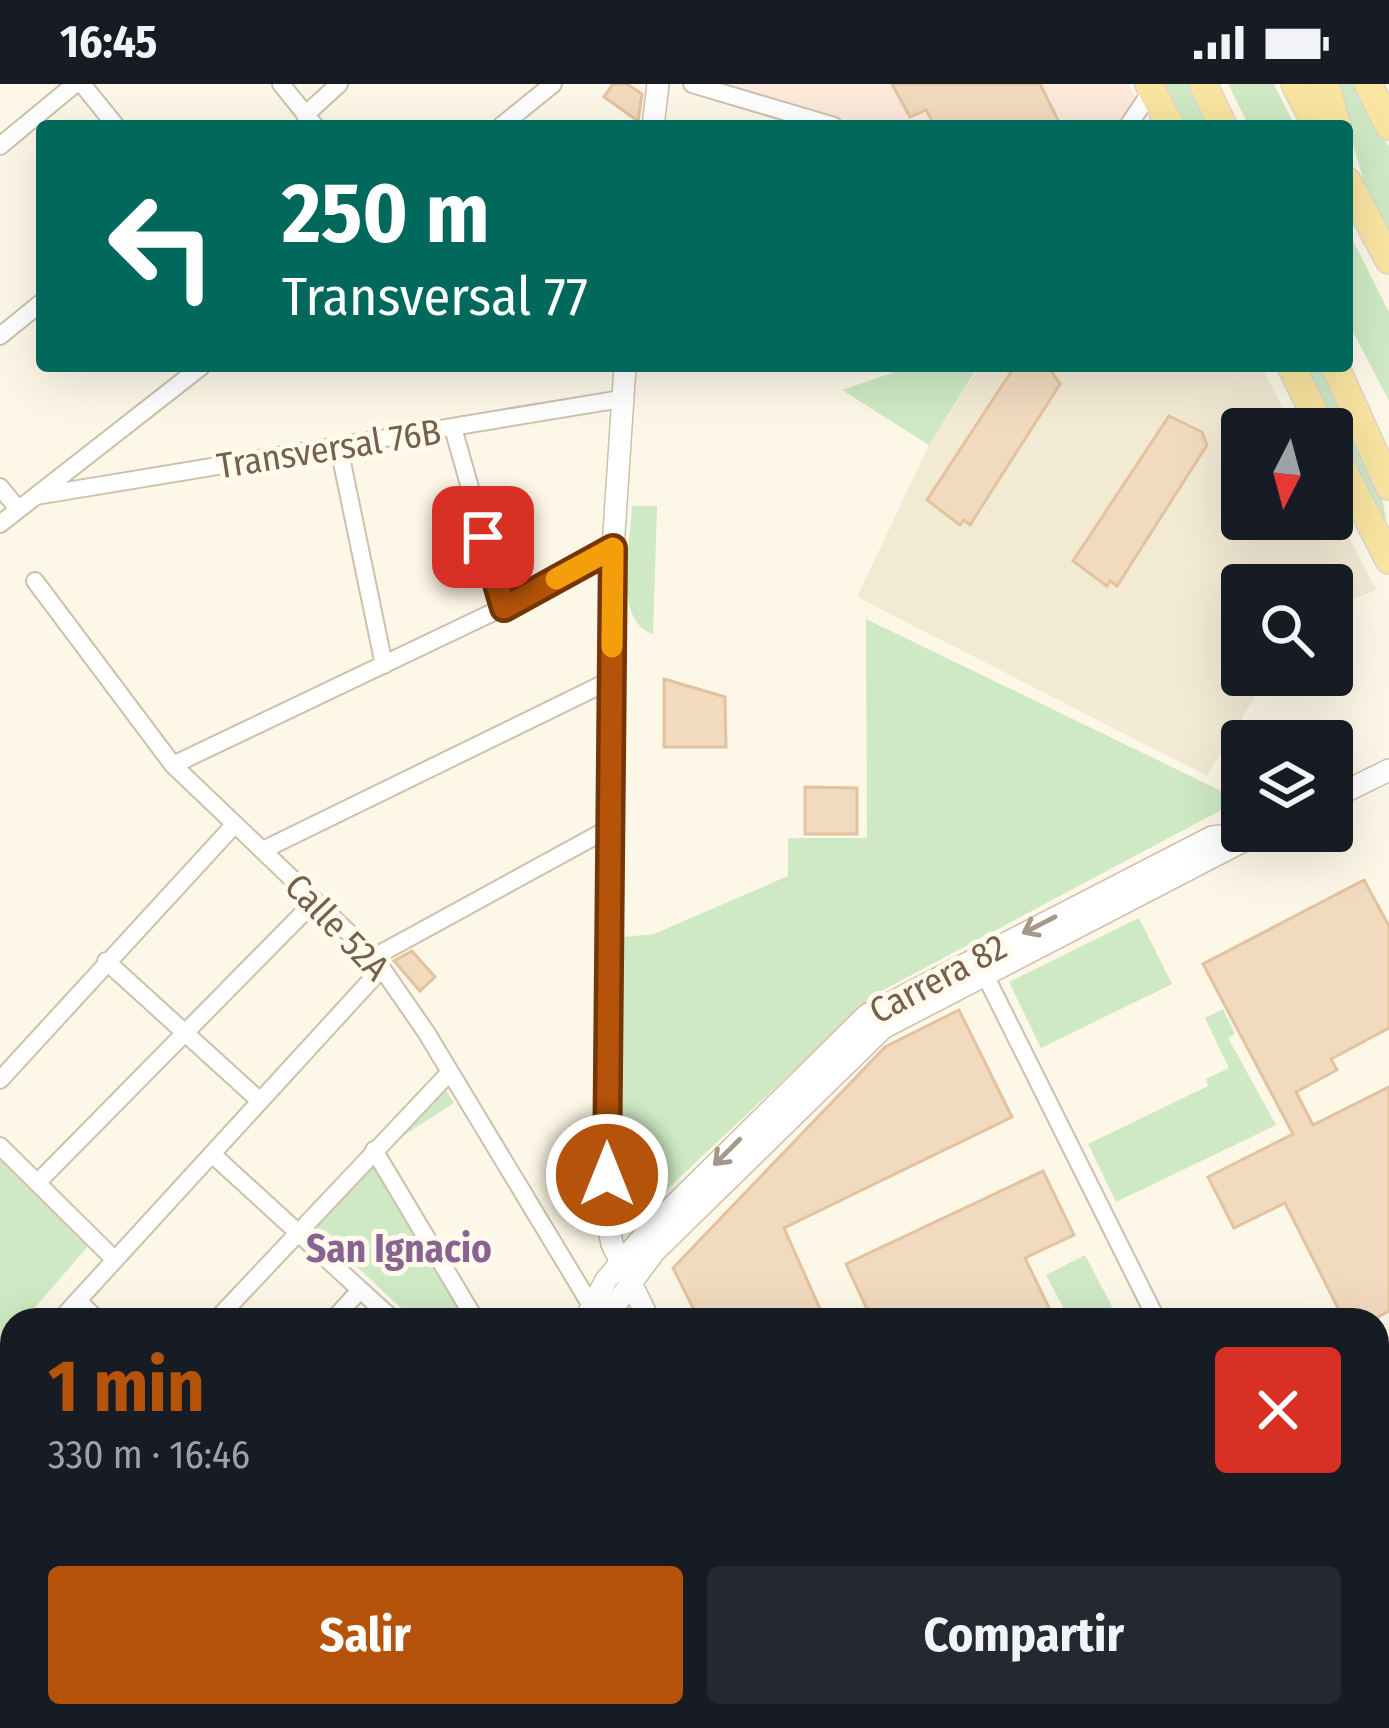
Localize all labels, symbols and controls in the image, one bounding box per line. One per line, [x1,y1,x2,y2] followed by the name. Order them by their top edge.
[60,15,157,69] text: 16:45
[282,163,490,264] text: 250 m
[84,168,240,324] icon: left
[282,265,588,329] text: Transversal 77
[1221,408,1353,540] north arrow
[1221,408,1353,852] map controls
[214,410,444,488] street label: Transversal 76B
[432,486,534,588] pin
[450,504,516,570] icon: arrive
[1221,564,1353,696] button: search
[1221,720,1353,852] button: layers
[276,865,398,990] street label: Calle 52A
[1022,915,1057,938] one-way arrow
[862,925,1014,1033] street label: Carrera 82
[544,1112,670,1238] position arrow
[713,1137,742,1166] one-way arrow
[306,1226,492,1272] district label: San Ignacio
[48,1344,205,1430] text: 1 min
[1215,1347,1341,1473] button: close
[48,1432,250,1478] text: 330 m · 16:46
[48,1566,683,1704] button: Salir
[707,1566,1341,1704] button: Compartir

